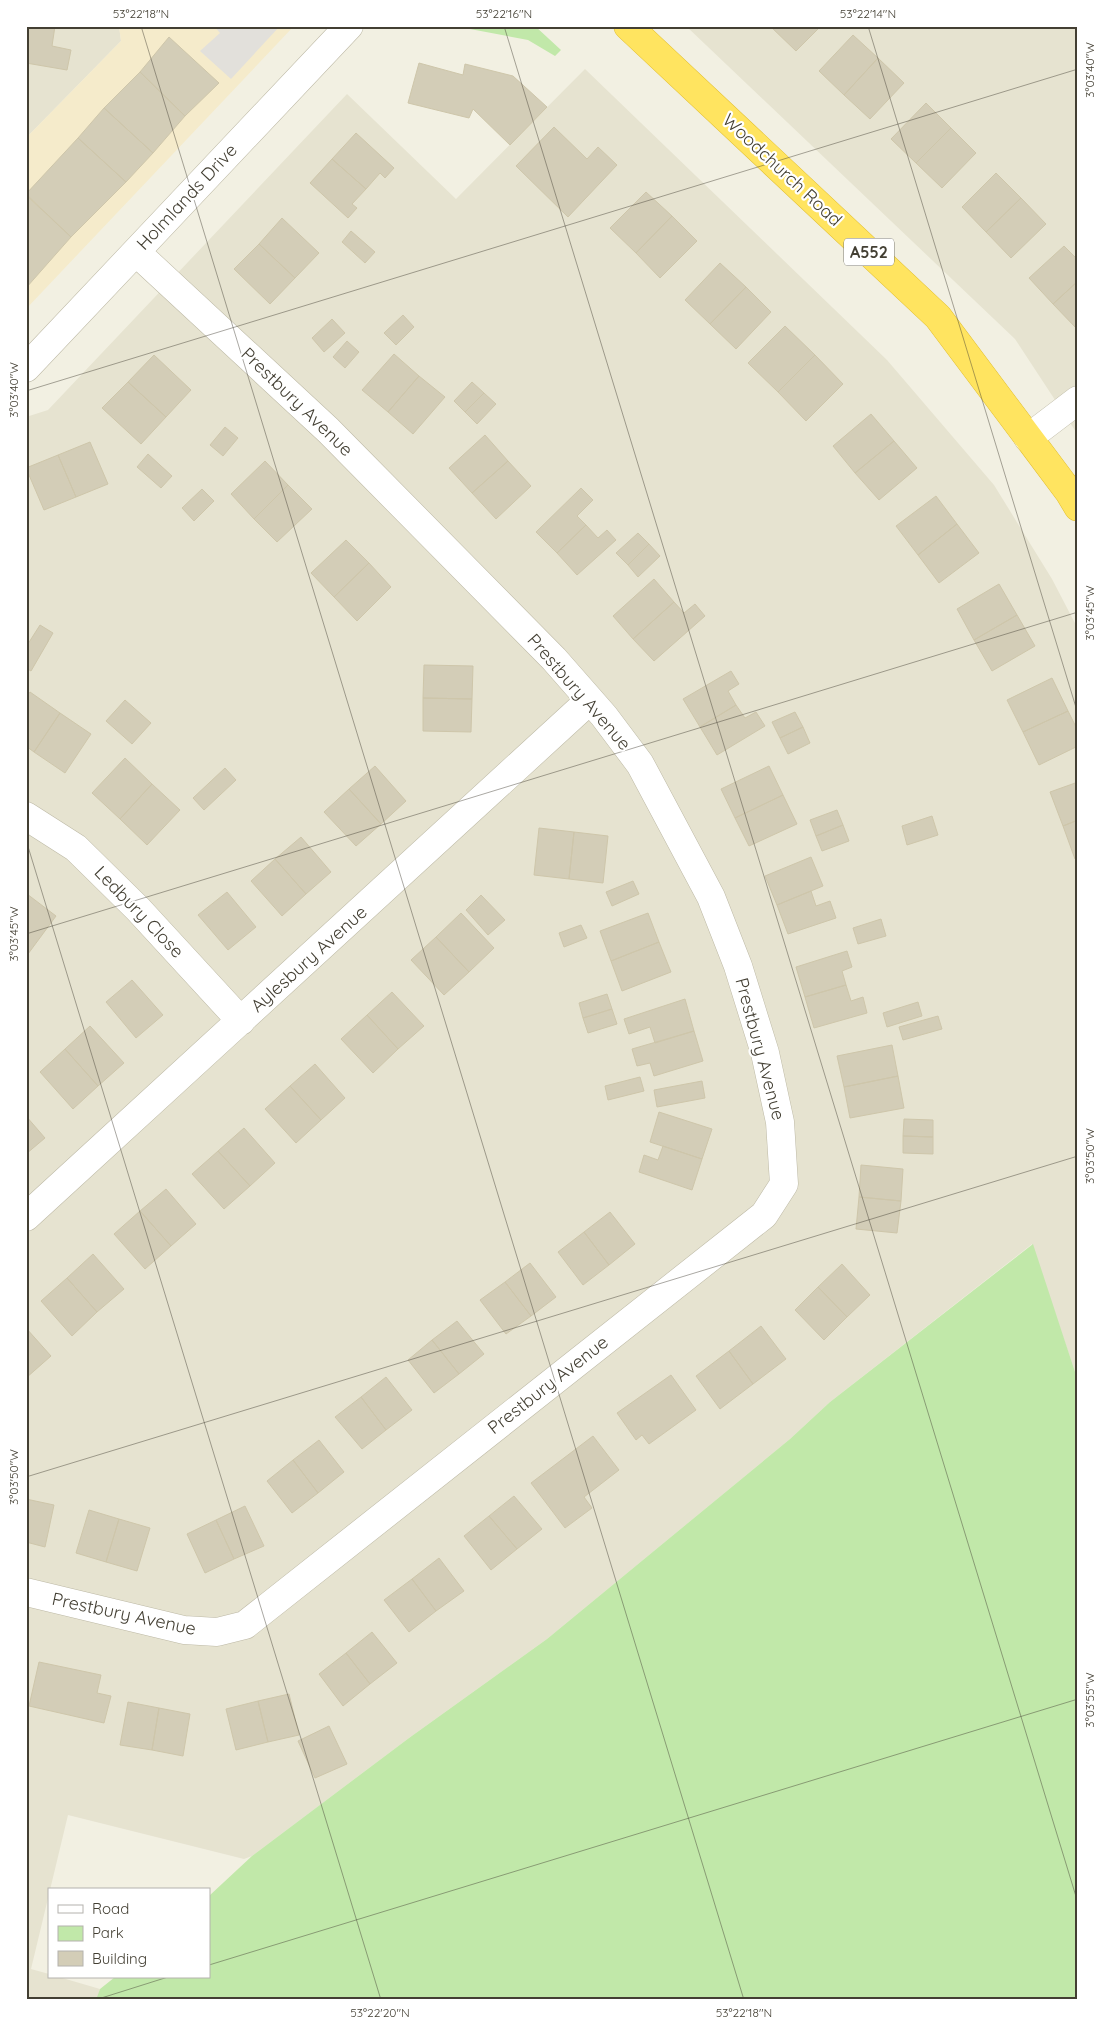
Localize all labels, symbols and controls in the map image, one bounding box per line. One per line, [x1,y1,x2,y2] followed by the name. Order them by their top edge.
[113,6,169,21] text: 53°22'18"N
[476,6,532,21] text: 53°22'16"N
[840,6,896,21] text: 53°22'14"N
[1082,42,1097,98] text: 3°03'40"W
[718,108,847,231] street label: Woodchurch Road
[131,139,242,255] street label: Holmlands Drive
[844,238,894,266] road number: A552
[237,342,358,461] street label: Prestbury Avenue
[6,362,21,418] text: 3°03'40"W
[1082,585,1097,641] text: 3°03'45"W
[523,629,636,755] street label: Prestbury Avenue
[90,861,189,962] street label: Ledbury Close
[246,900,372,1017] street label: Aylesbury Avenue
[6,906,21,962] text: 3°03'45"W
[730,975,791,1123] street label: Prestbury Avenue
[1082,1128,1097,1184] text: 3°03'50"W
[483,1330,613,1439] street label: Prestbury Avenue
[6,1449,21,1505] text: 3°03'50"W
[50,1587,198,1640] street label: Prestbury Avenue
[1082,1672,1097,1728] text: 3°03'55"W
[48,1888,210,1978] legend
[92,1899,129,1918] text: Road
[92,1923,124,1942] text: Park
[92,1949,147,1968] text: Building
[350,2005,410,2020] text: 53°22'20"N
[716,2005,772,2020] text: 53°22'18"N

